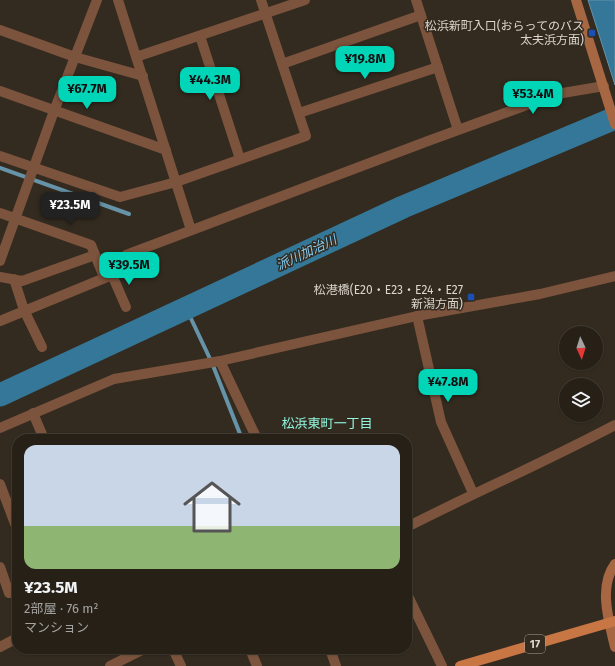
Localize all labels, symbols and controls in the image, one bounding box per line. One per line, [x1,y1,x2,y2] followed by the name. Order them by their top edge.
[425,19,584,47] place label: 松浜新町入口(おらってのバス 太夫浜方面)
[587,28,597,38] marker: 松浜新町入口(おらってのバス 太夫浜方面)
[332,46,398,80] pin: ¥19.8M
[344,51,386,66] text: ¥19.8M
[177,67,243,101] pin: ¥44.3M
[189,72,231,87] text: ¥44.3M
[54,76,120,110] pin: ¥67.7M
[67,81,107,96] text: ¥67.7M
[500,81,566,115] pin: ¥53.4M
[512,86,554,101] text: ¥53.4M
[37,192,103,226] pin: ¥23.5M
[49,197,91,212] text: ¥23.5M
[274,231,341,273] water label: 派川加治川
[96,252,162,286] pin: ¥39.5M
[108,257,150,272] text: ¥39.5M
[314,283,463,311] place label: 松港橋(E20・E23・E24・E27 新潟方面)
[466,292,476,302] marker: 松港橋(E20・E23・E24・E27 新潟方面)
[559,326,603,370] north arrow
[559,326,603,422] map controls
[415,369,481,403] pin: ¥47.8M
[427,374,469,389] text: ¥47.8M
[559,378,603,422] button: layers
[281,416,373,431] district label: 松浜東町一丁目
[176,471,248,543] icon: home
[24,577,78,598] text: ¥23.5M
[24,601,99,616] text: 2部屋 · 76 m²
[24,620,89,635] text: マンション
[525,635,545,653] road number: 17

